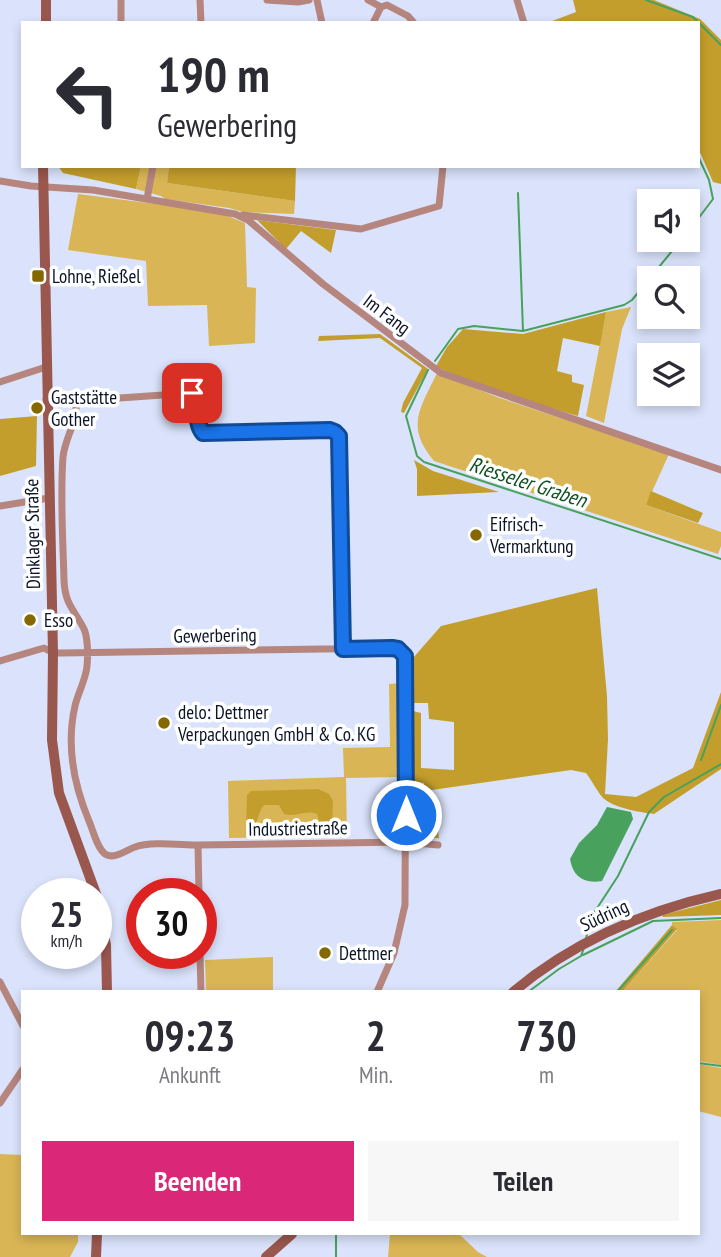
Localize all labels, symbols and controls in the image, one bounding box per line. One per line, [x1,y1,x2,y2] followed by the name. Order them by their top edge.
[157,42,270,106] text: 190 m
[42,49,133,140] icon: left
[157,104,297,146] text: Gewerbering
[637,189,700,406] map controls
[637,189,700,252] button: sound
[52,264,141,288] place label: Lohne, Rießel
[637,266,700,329] button: search
[30,268,46,284] marker: Lohne, Rießel
[359,289,415,339] street label: Im Fang
[637,343,700,406] button: layers
[162,363,222,423] pin
[173,374,211,412] icon: arrive
[51,385,117,431] place label: Gaststätte Gother
[29,400,45,416] marker: Gaststätte Gother
[466,450,592,514] water label: Riesseler Graben
[19,478,45,589] street label: Dinklager Straße
[489,512,574,558] place label: Eifrisch- Vermarktung
[468,527,484,543] marker: Eifrisch- Vermarktung
[44,608,73,632] place label: Esso
[22,612,38,628] marker: Esso
[173,622,257,648] street label: Gewerbering
[177,700,375,746] place label: delo: Dettmer Verpackungen GmbH & Co. KG
[156,715,172,731] marker: delo: Dettmer Verpackungen GmbH & Co. KG
[369,778,443,852] position arrow
[248,815,348,841] street label: Industriestraße
[126,878,217,969] speed limit sign: 30
[50,891,83,937] text: 25
[576,893,632,937] street label: Südring
[51,929,82,952] text: km/h
[339,941,393,965] place label: Dettmer
[317,945,333,961] marker: Dettmer
[145,1008,235,1063] text: 09:23
[366,1008,386,1063] text: 2
[516,1008,576,1063] text: 730
[159,1060,221,1089] text: Ankunft
[359,1060,393,1089] text: Min.
[539,1060,554,1089] text: m
[42,1141,354,1221] button: Beenden
[368,1141,679,1221] button: Teilen

